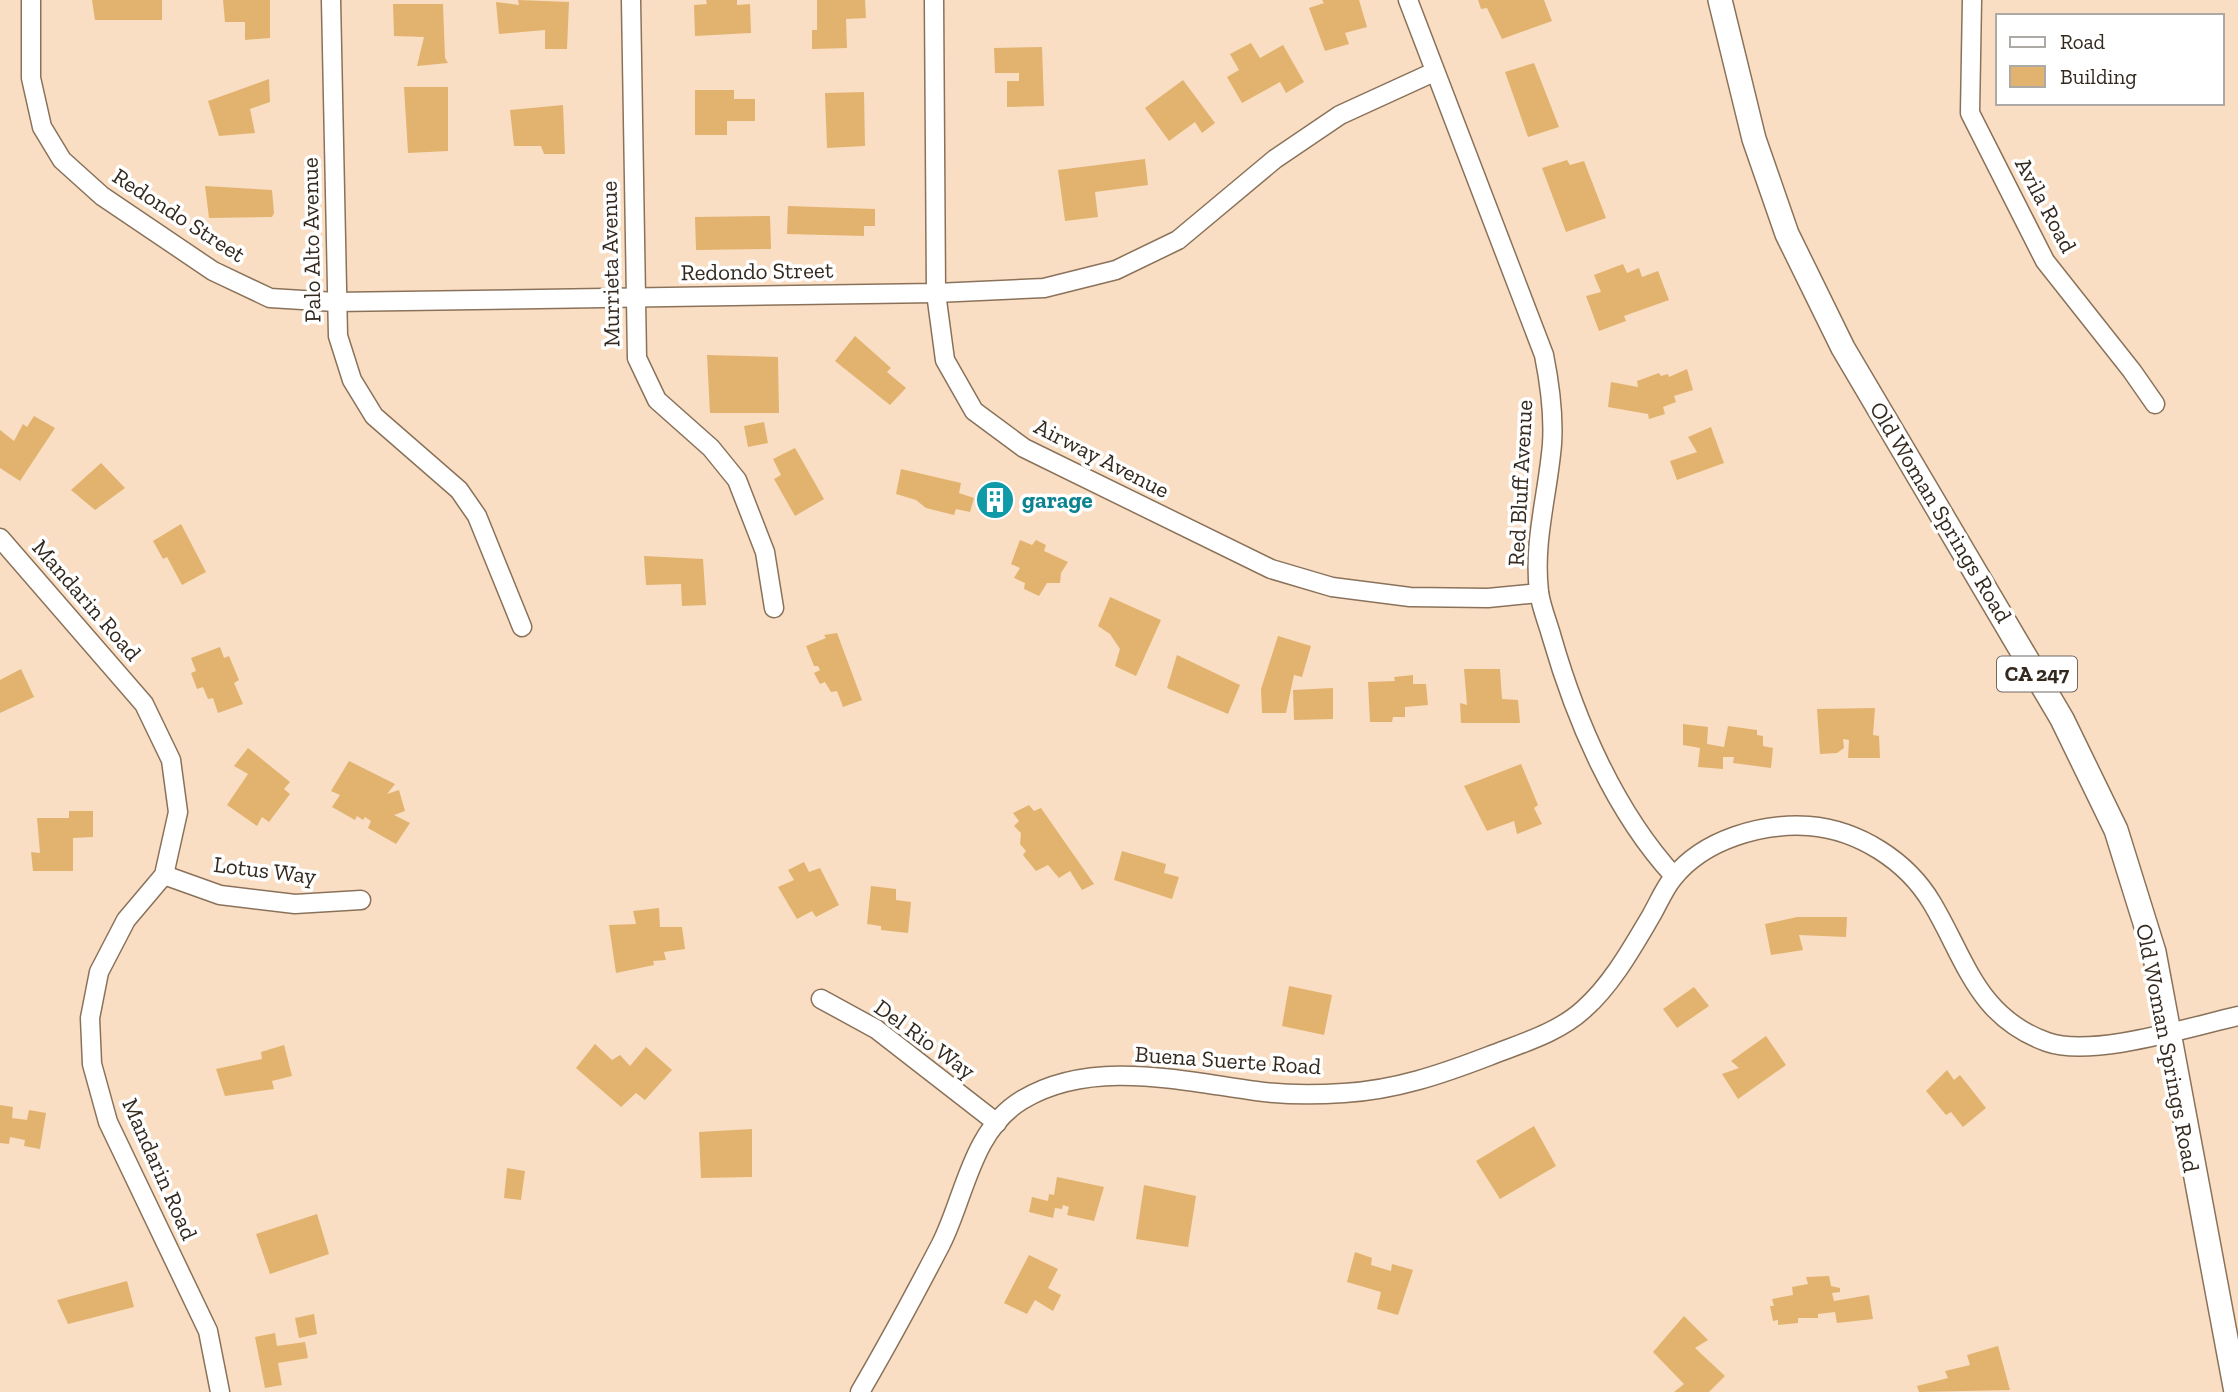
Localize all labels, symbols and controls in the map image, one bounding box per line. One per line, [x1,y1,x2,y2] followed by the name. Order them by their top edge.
[1996,14,2224,105] legend
[2060,29,2106,54] text: Road
[2060,64,2137,89] text: Building
[2009,153,2083,258] street label: Avila Road
[296,157,326,323] street label: Palo Alto Avenue
[107,162,251,269] street label: Redondo Street
[595,181,625,347] street label: Murrieta Avenue
[680,256,834,286] street label: Redondo Street
[1864,396,2018,628] street label: Old Woman Springs Road
[1502,399,1538,567] street label: Red Bluff Avenue
[1030,412,1174,504] street label: Airway Avenue
[974,479,1016,521] building icon: garage
[1022,486,1093,514] place label: garage
[27,533,148,667] street label: Mandarin Road
[1997,656,2077,692] road number: CA 247
[212,850,318,890] street label: Lotus Way
[2130,921,2206,1175] street label: Old Woman Springs Road
[869,993,981,1085] street label: Del Rio Way
[1134,1040,1322,1081] street label: Buena Suerte Road
[116,1094,204,1244] street label: Mandarin Road

